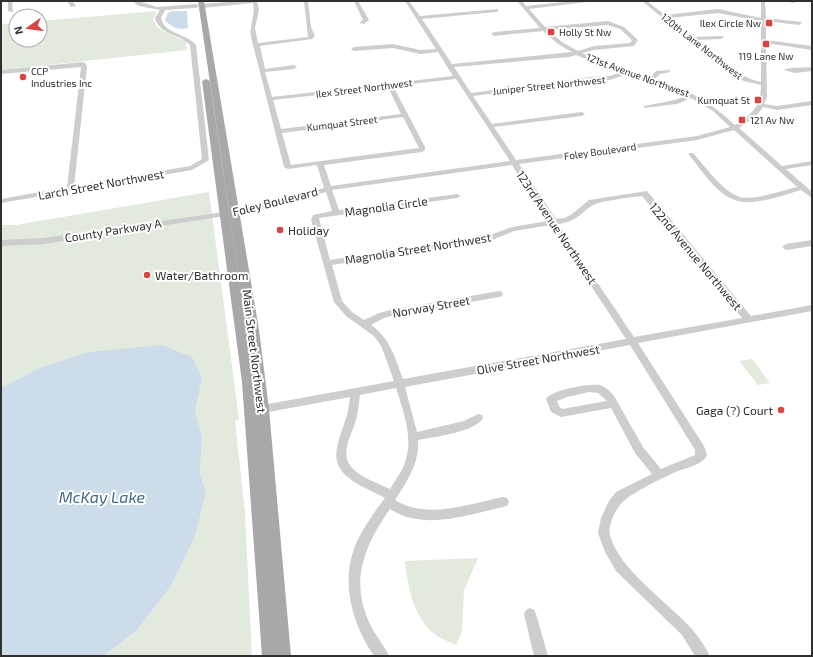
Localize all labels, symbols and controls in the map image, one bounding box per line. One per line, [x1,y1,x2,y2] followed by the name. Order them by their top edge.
[8,8,48,48] north arrow
[659,10,745,82] street label: 120th Lane Northwest
[700,17,761,29] place label: Ilex Circle Nw
[764,18,774,28] marker: Ilex Circle Nw
[11,25,25,36] text: N
[559,26,611,38] place label: Holly St Nw
[546,27,556,37] marker: Holly St Nw
[761,39,771,49] marker: 119 Lane Nw
[738,50,794,62] place label: 119 Lane Nw
[585,51,691,99] street label: 121st Avenue Northwest
[31,65,92,89] place label: CCP Industries Inc
[18,72,28,82] marker: CCP Industries Inc
[492,73,606,97] street label: Juniper Street Northwest
[315,76,413,100] street label: Ilex Street Northwest
[697,94,750,106] place label: Kumquat St
[753,95,763,105] marker: Kumquat St
[306,113,378,133] street label: Kumquat Street
[750,114,794,126] place label: 121 Av Nw
[737,115,747,125] marker: 121 Av Nw
[563,140,637,162] street label: Foley Boulevard
[37,166,165,202] street label: Larch Street Northwest
[514,168,600,287] street label: 123rd Avenue Northwest
[231,184,319,218] street label: Foley Boulevard
[344,193,428,219] street label: Magnolia Circle
[647,199,745,313] street label: 122nd Avenue Northwest
[64,215,163,245] street label: County Parkway A
[288,223,330,237] place label: Holiday
[275,225,285,235] marker: Holiday
[344,229,493,266] street label: Magnolia Street Northwest
[155,268,248,282] place label: Water/Bathroom
[142,270,152,280] marker: Water/Bathroom
[240,288,270,414] street label: Main Street Northwest
[391,292,471,320] street label: Norway Street
[475,341,601,377] street label: Olive Street Northwest
[696,403,773,417] place label: Gaga (?) Court
[776,405,786,415] marker: Gaga (?) Court
[59,487,146,507] water label: McKay Lake

